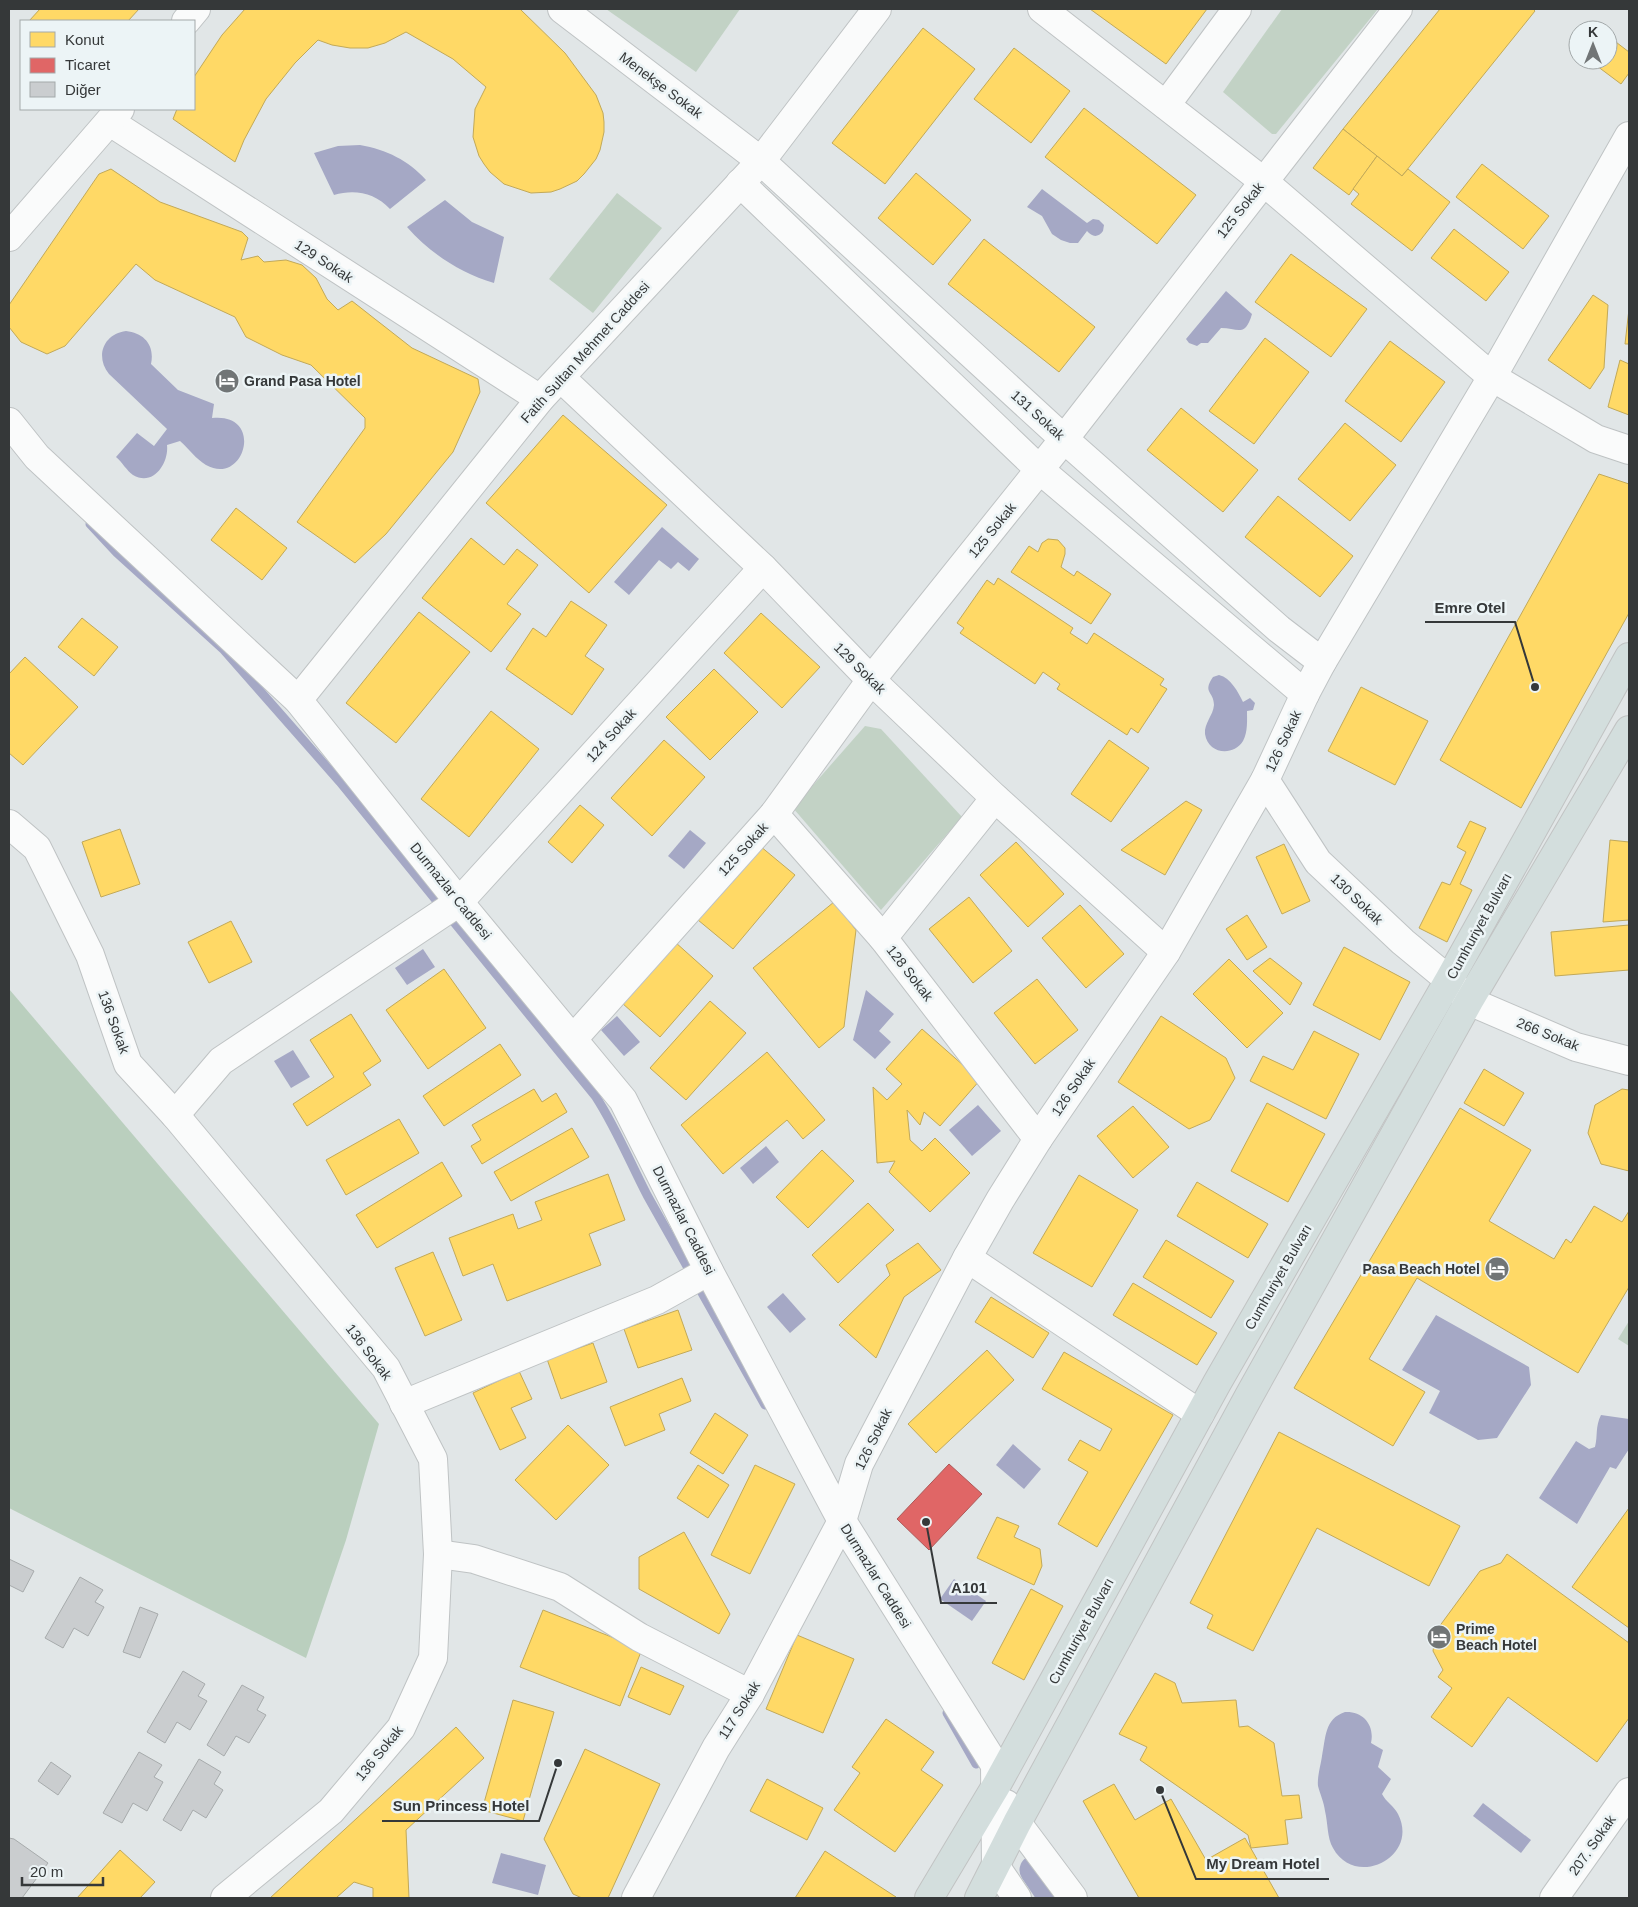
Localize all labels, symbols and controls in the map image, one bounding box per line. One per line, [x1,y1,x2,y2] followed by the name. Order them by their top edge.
[20,20,195,110] legend
[1568,20,1618,70] north arrow
[1588,24,1598,40] text: K
[65,31,105,48] text: Konut
[616,49,706,122] street label: Menekşe Sokak
[65,56,111,73] text: Ticaret
[65,81,101,98] text: Diğer
[1213,178,1267,241] street label: 125 Sokak
[292,236,357,286] street label: 129 Sokak
[517,278,653,426] street label: Fatih Sultan Mehmet Caddesi
[214,368,240,394] hotel icon: Grand Pasa Hotel
[244,373,361,389] place label: Grand Pasa Hotel
[1008,387,1069,444] street label: 131 Sokak
[965,498,1020,561] street label: 125 Sokak
[1425,592,1515,622] callout: Emre Otel
[1435,599,1505,616] text: Emre Otel
[831,639,890,698] street label: 129 Sokak
[583,704,640,765] street label: 124 Sokak
[1262,707,1305,774] street label: 126 Sokak
[715,818,772,879] street label: 125 Sokak
[407,839,495,943] street label: Durmazlar Caddesi
[1328,870,1387,928] street label: 130 Sokak
[1443,870,1515,982] street label: Cumhuriyet Bulvarı
[883,942,937,1005] street label: 128 Sokak
[95,988,133,1057] street label: 136 Sokak
[1514,1014,1583,1054] street label: 266 Sokak
[1048,1054,1099,1119] street label: 126 Sokak
[650,1163,718,1277] street label: Durmazlar Caddesi
[1241,1221,1315,1333] street label: Cumhuriyet Bulvarı
[1484,1256,1510,1282] hotel icon: Pasa Beach Hotel
[1363,1261,1480,1277] place label: Pasa Beach Hotel
[343,1321,396,1384] street label: 136 Sokak
[851,1405,895,1472] street label: 126 Sokak
[837,1521,915,1631] street label: Durmazlar Caddesi
[941,1573,997,1603] callout: A101
[1045,1575,1117,1687] street label: Cumhuriyet Bulvarı
[951,1579,987,1596] text: A101
[1456,1621,1537,1653] place label: Prime Beach Hotel
[1426,1624,1452,1650] hotel icon: Prime Beach Hotel
[715,1677,764,1742] street label: 117 Sokak
[352,1721,407,1784] street label: 136 Sokak
[382,1791,539,1821] callout: Sun Princess Hotel
[393,1797,529,1814] text: Sun Princess Hotel
[1565,1811,1619,1878] street label: 207. Sokak
[1196,1849,1329,1879] callout: My Dream Hotel
[22,1854,104,1886] scale bar
[1206,1855,1320,1872] text: My Dream Hotel
[30,1863,63,1880] text: 20 m

